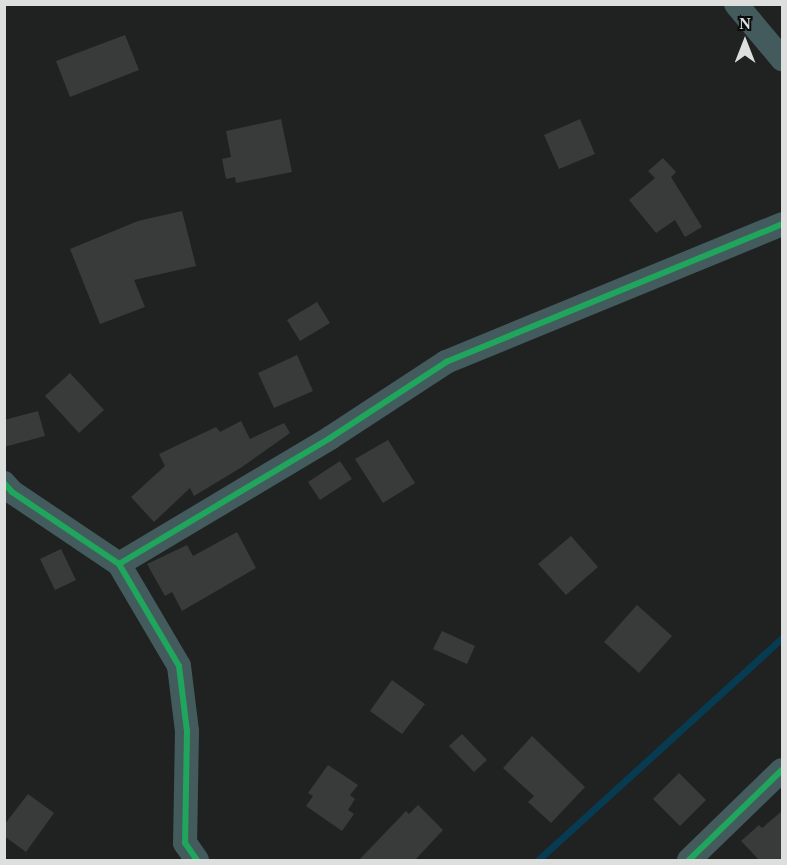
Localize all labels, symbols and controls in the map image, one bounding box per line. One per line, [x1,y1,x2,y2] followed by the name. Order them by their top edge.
[715,12,775,72] north arrow
[739,15,751,32] text: N

